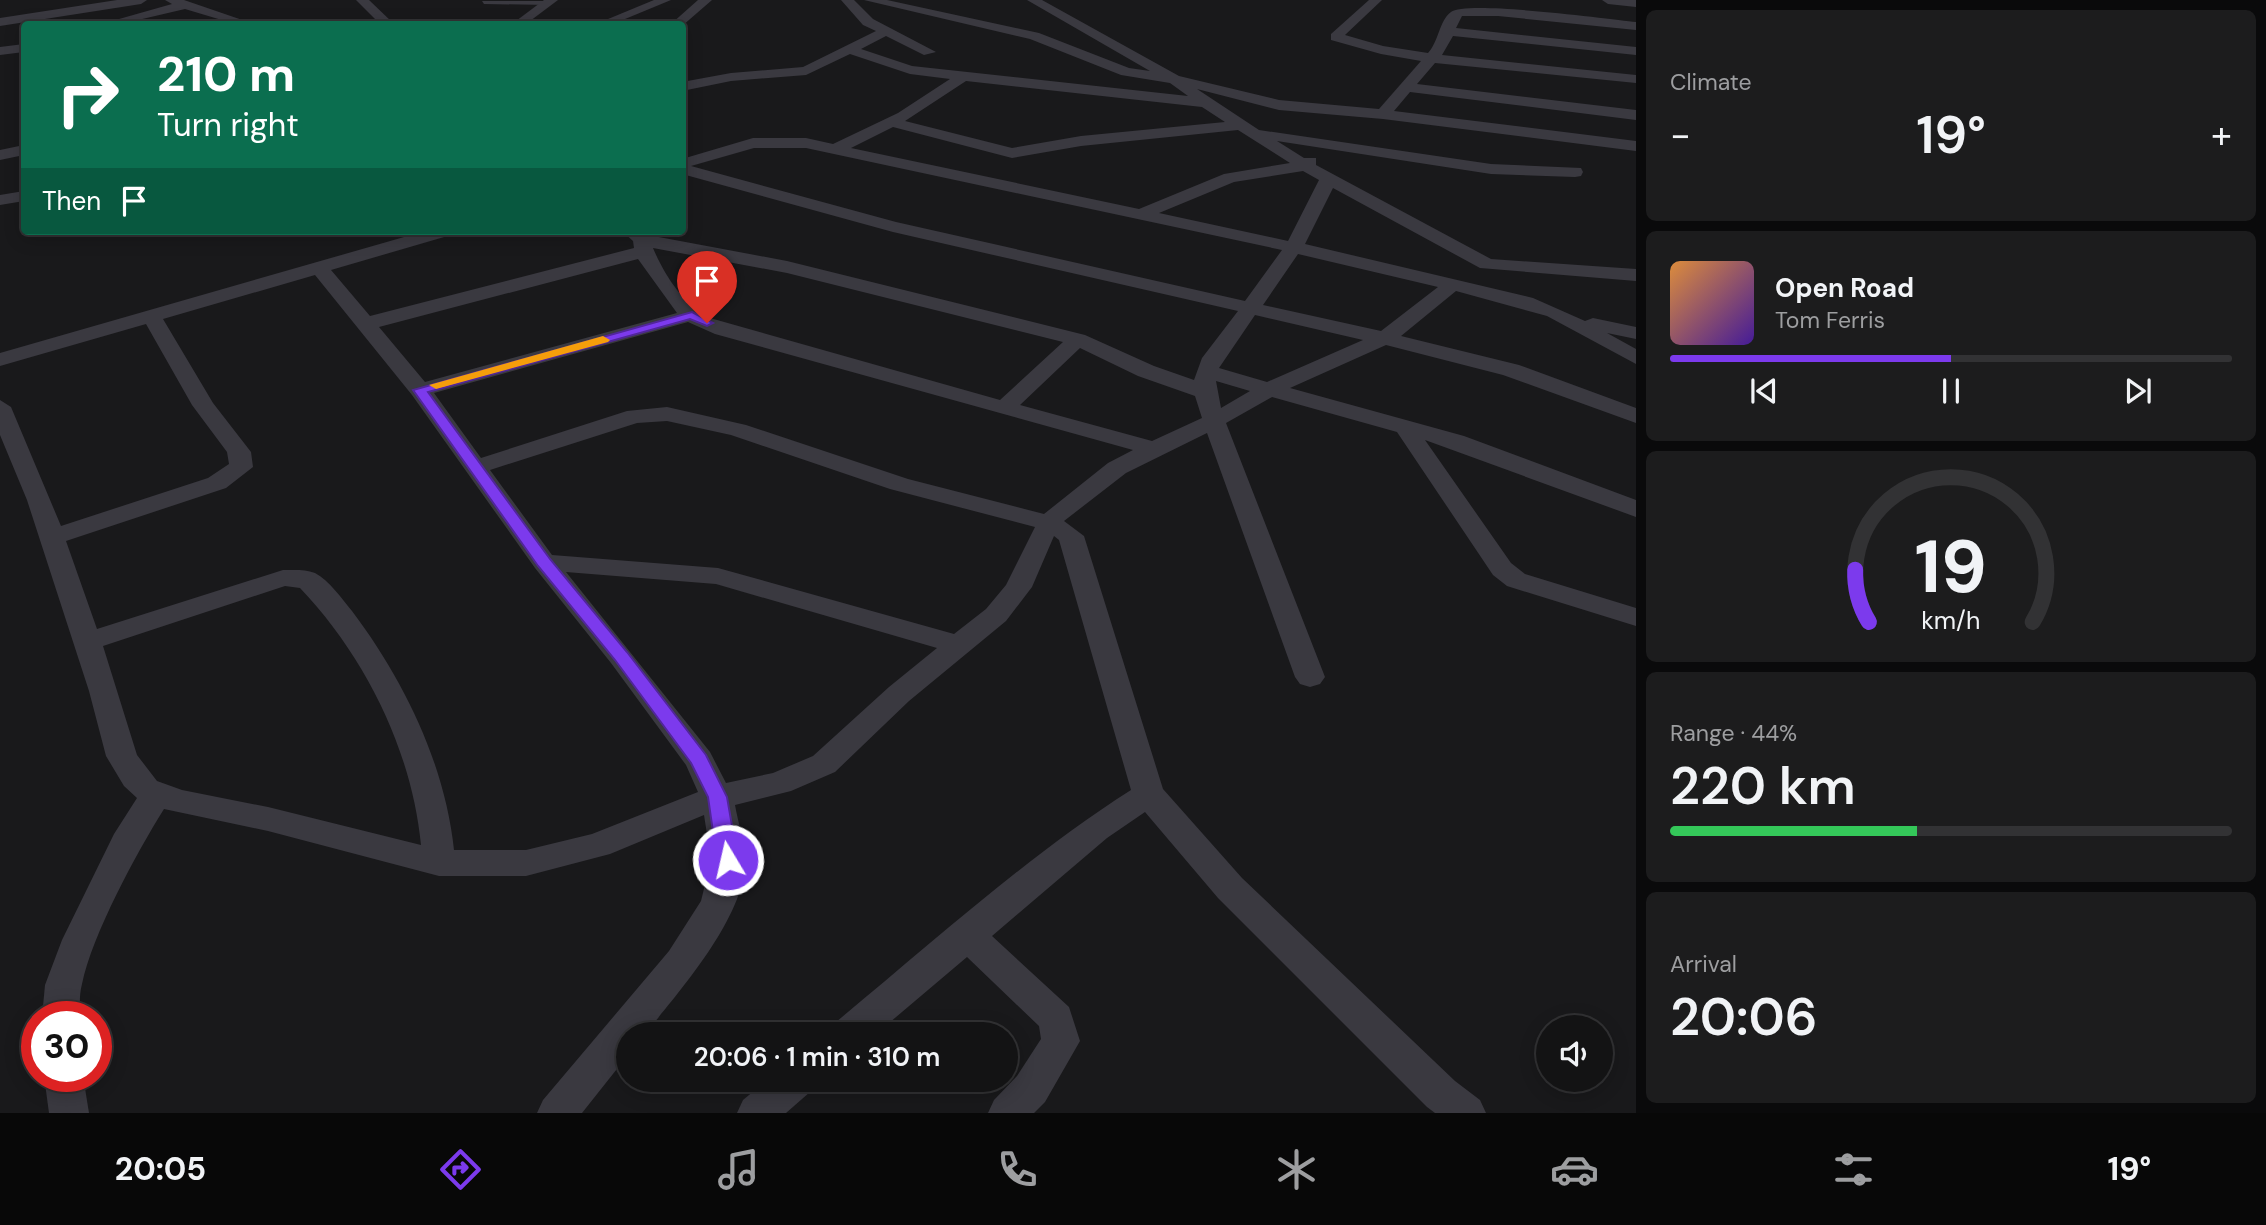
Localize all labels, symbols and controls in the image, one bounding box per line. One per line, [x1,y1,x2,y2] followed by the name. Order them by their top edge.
[157,42,295,106] text: 210 m
[42,49,133,140] icon: right
[1670,67,1752,97] text: Climate
[1916,101,1986,169] text: 19°
[157,104,299,146] text: Turn right
[1670,110,1691,160] text: −
[2211,110,2232,160] text: +
[115,182,153,220] icon: arrive
[42,184,101,218] text: Then
[677,251,737,323] pin
[688,262,726,300] icon: arrive
[1775,271,1914,305] text: Open Road
[1775,305,1885,335] text: Tom Ferris
[1745,372,1783,410] icon: previous
[1932,372,1970,410] icon: pause
[2119,372,2157,410] icon: next
[1915,521,1987,616] text: 19
[1921,604,1981,637] text: km/h
[1670,718,1797,748] text: Range · 44%
[1670,752,1856,820] text: 220 km
[691,823,765,897] position arrow
[1670,949,1737,979] text: Arrival
[1670,983,1818,1051] text: 20:06
[21,1001,112,1092] speed limit sign: 30
[1536,1015,1613,1092] map controls
[1536,1015,1613,1092] button: sound
[694,1040,940,1074] text: 20:06 · 1 min · 310 m
[436,1145,485,1194] icon: directions
[714,1145,763,1194] icon: music
[993,1145,1042,1194] icon: phone
[1272,1145,1321,1194] icon: climate
[1550,1145,1599,1194] icon: car
[1829,1145,1878,1194] icon: filters
[115,1148,206,1190] text: 20:05
[2107,1148,2151,1190] text: 19°

